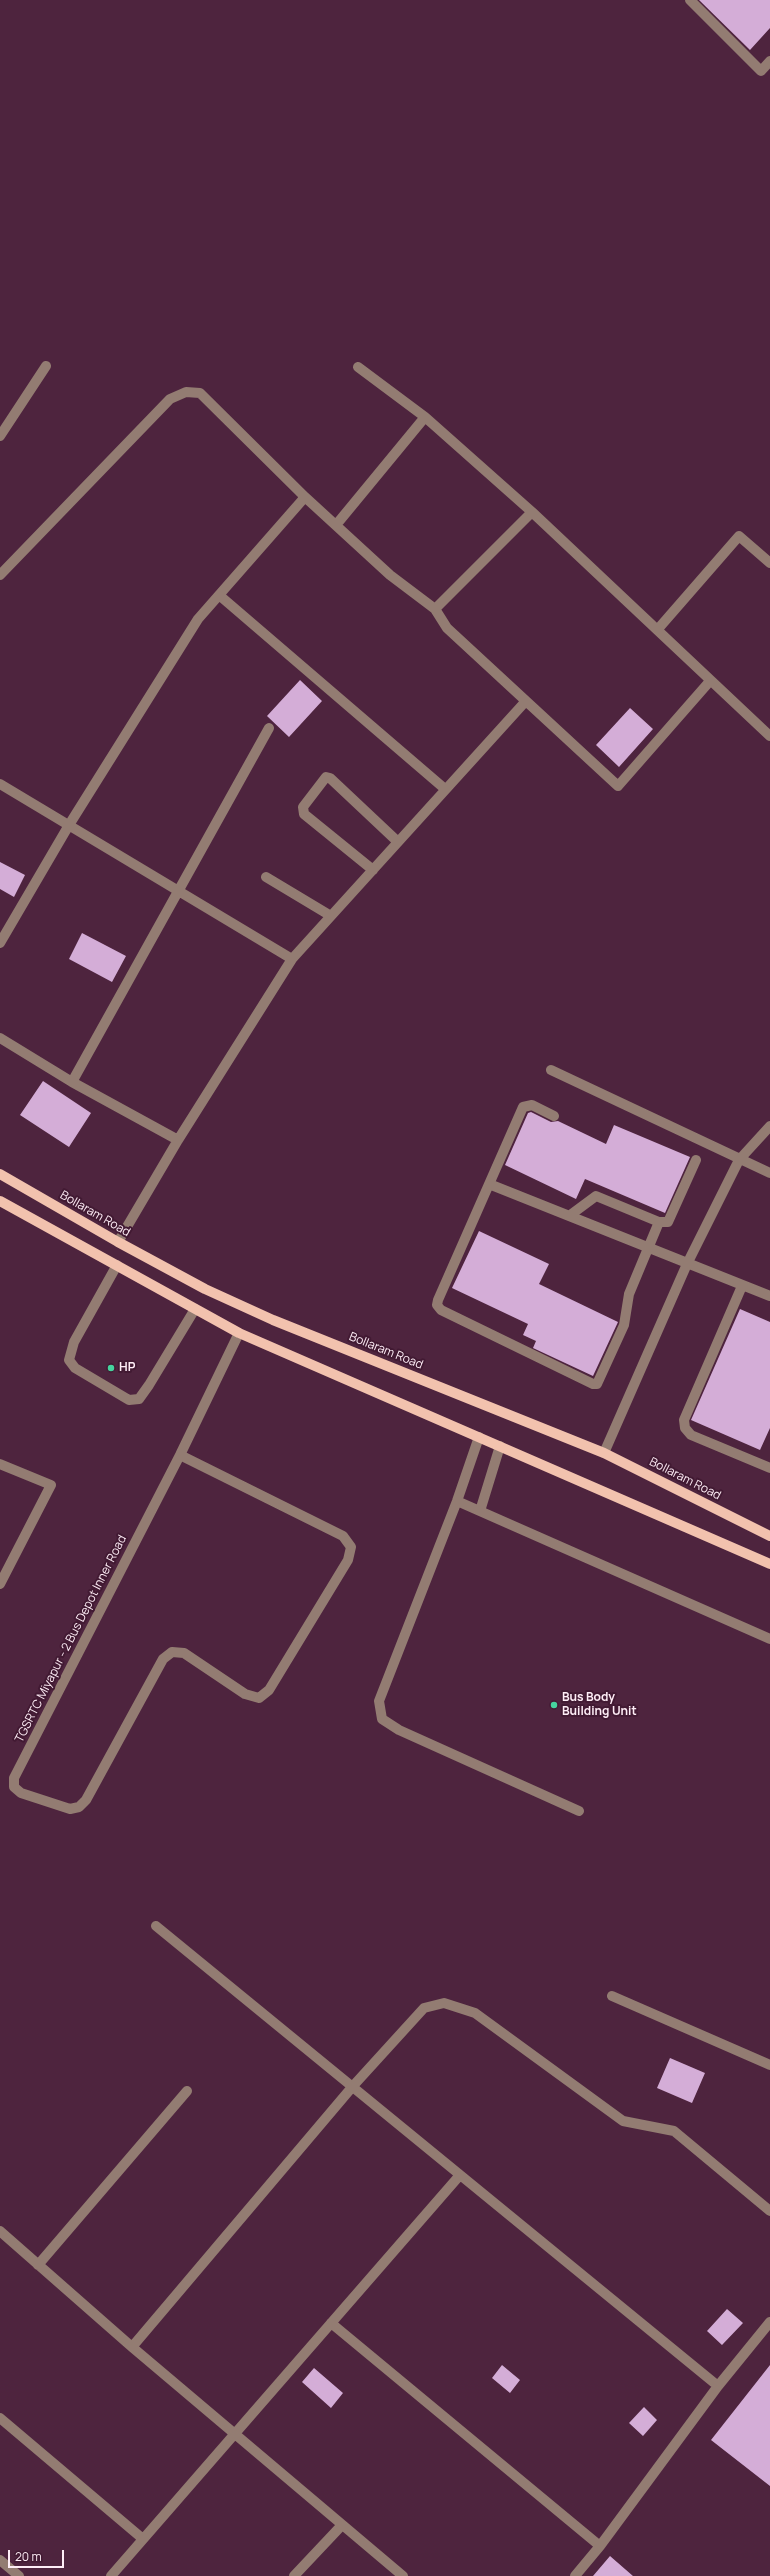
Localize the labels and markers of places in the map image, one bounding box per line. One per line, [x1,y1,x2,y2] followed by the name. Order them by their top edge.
[119,1361,135,1375] place label: HP
[106,1363,116,1373] marker: HP
[562,1691,637,1719] place label: Bus Body Building Unit
[549,1700,559,1710] marker: Bus Body Building Unit

